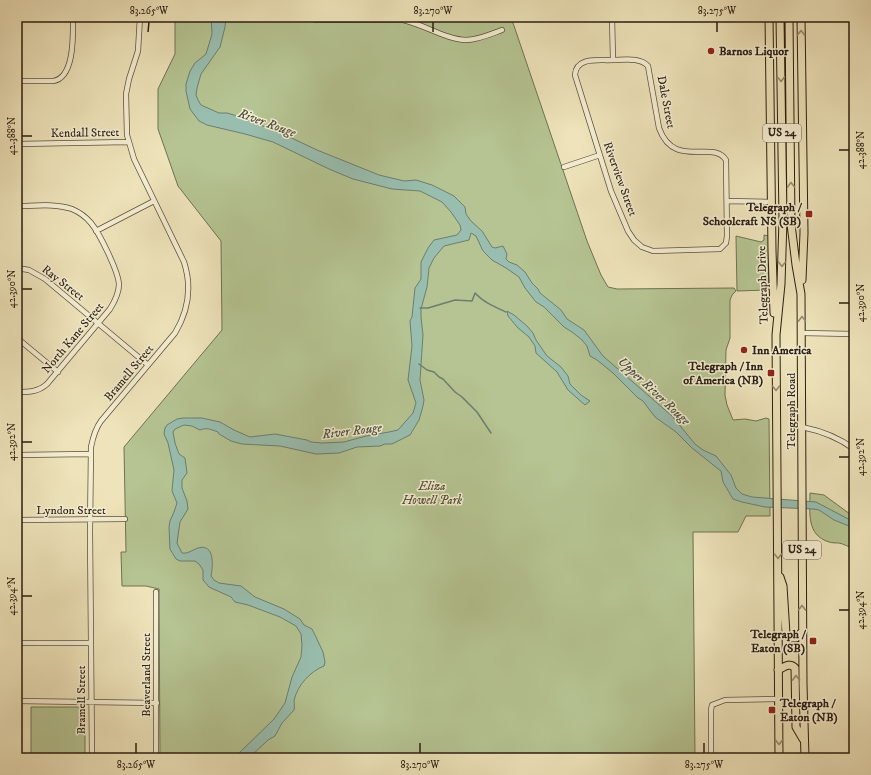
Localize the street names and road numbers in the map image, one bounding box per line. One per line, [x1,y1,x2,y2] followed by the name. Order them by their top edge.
[654,74,678,130] street label: Dale Street
[763,124,801,142] road number: US 24
[50,125,120,141] street label: Kendall Street
[600,140,640,218] street label: Riverview Street
[754,246,772,324] street label: Telegraph Drive
[39,262,87,304] street label: Ray Street
[39,299,107,377] street label: North Kane Street
[101,342,157,404] street label: Bramell Street
[784,373,799,449] street label: Telegraph Road
[36,503,106,518] street label: Lyndon Street
[783,541,821,559] road number: US 24
[139,633,154,717] street label: Beaverland Street
[74,665,89,735] street label: Bramell Street

